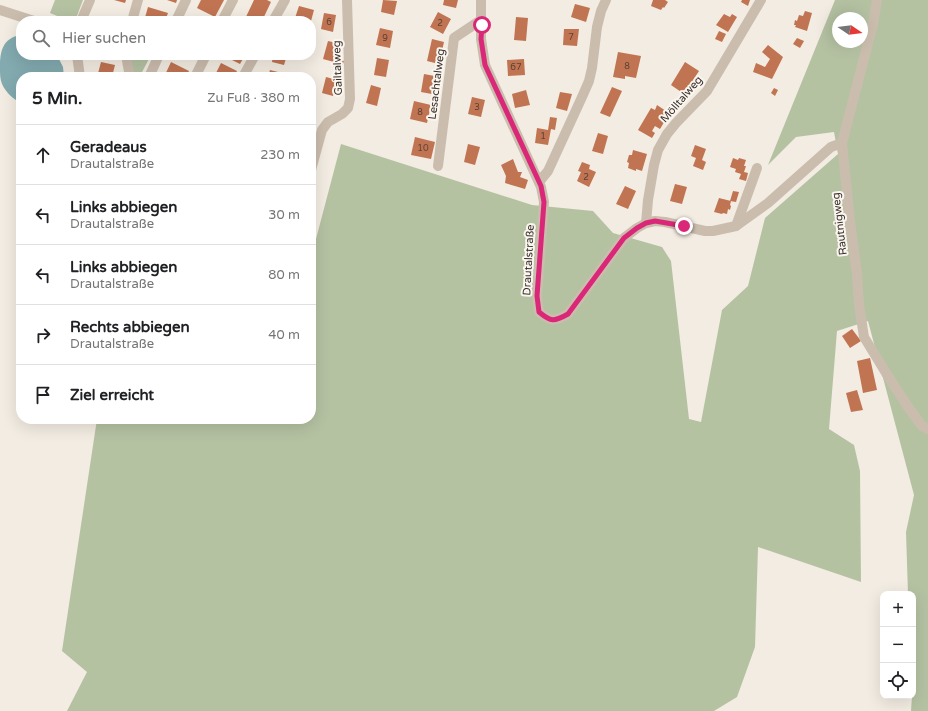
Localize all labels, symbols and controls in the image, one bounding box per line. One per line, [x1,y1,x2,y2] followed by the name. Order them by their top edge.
[832,12,868,48] north arrow
[16,16,316,60] search box
[473,16,491,34] route start
[326,17,332,28] house number: 6
[437,18,443,29] house number: 2
[30,27,52,49] icon: search
[62,29,146,47] text: Hier suchen
[568,32,574,43] house number: 7
[382,33,388,44] house number: 9
[330,40,345,96] street label: Gailtalweg
[426,48,447,120] street label: Lesachtalweg
[624,61,630,72] house number: 8
[510,62,522,73] house number: 67
[658,73,705,125] street label: Mölltalweg
[32,88,82,109] text: 5 Min.
[207,90,300,106] text: Zu Fuß · 380 m
[474,102,480,113] house number: 3
[417,107,423,118] house number: 8
[540,131,546,142] house number: 1
[70,138,147,156] text: Geradeaus
[417,143,429,154] house number: 10
[32,144,54,166] icon: ahead
[260,147,300,163] text: 230 m
[70,156,154,172] text: Drautalstraße
[583,172,589,183] house number: 2
[829,192,850,256] street label: Rautnigweg
[70,198,177,216] text: Links abbiegen
[32,204,54,226] icon: left
[268,207,300,223] text: 30 m
[70,216,154,232] text: Drautalstraße
[675,217,693,235] route end
[520,224,537,296] street label: Drautalstraße
[70,258,177,276] text: Links abbiegen
[32,264,54,286] icon: left
[268,267,300,283] text: 80 m
[70,276,154,292] text: Drautalstraße
[70,318,190,336] text: Rechts abbiegen
[32,324,54,346] icon: right
[268,327,300,343] text: 40 m
[70,336,154,352] text: Drautalstraße
[32,384,54,406] icon: arrive
[70,386,154,404] text: Ziel erreicht
[880,591,916,699] map controls
[880,591,916,627] button: +
[880,627,916,663] button: −
[880,663,916,699] button: locate

